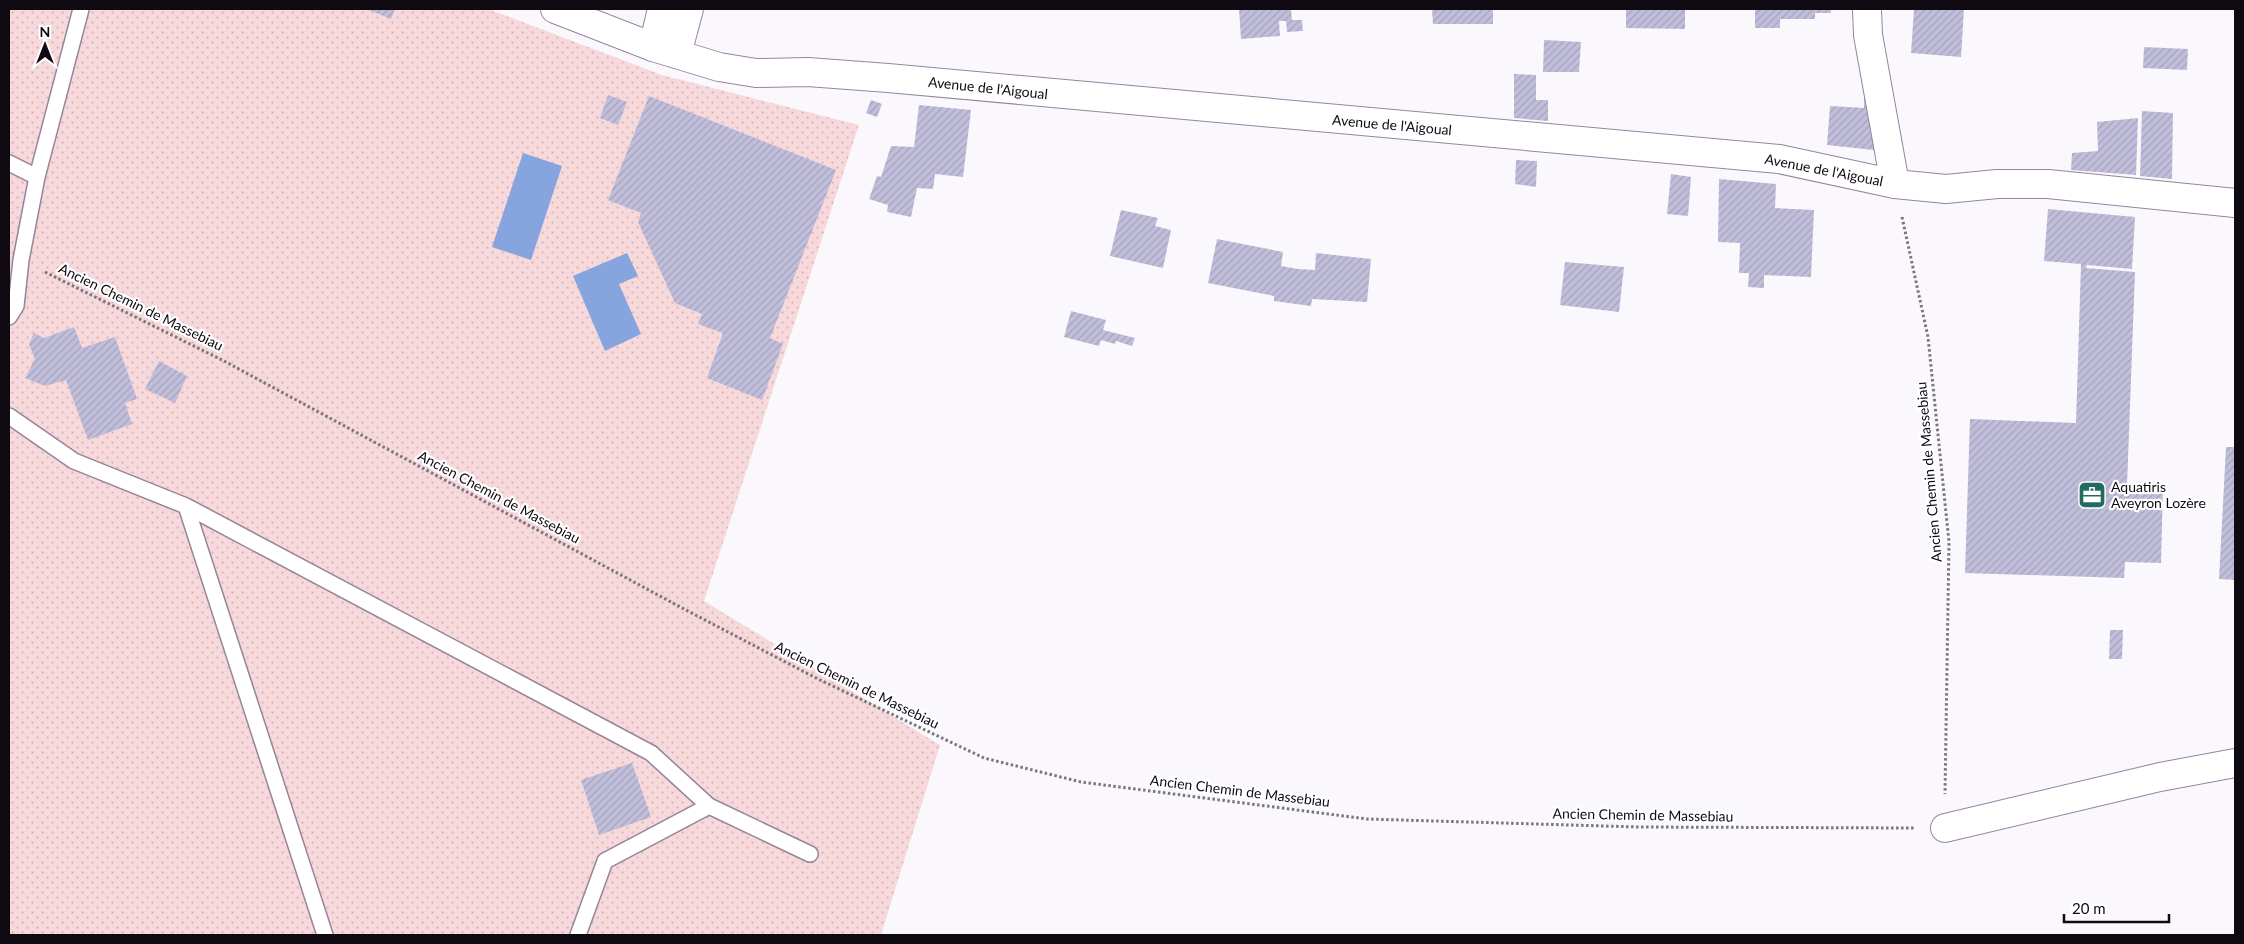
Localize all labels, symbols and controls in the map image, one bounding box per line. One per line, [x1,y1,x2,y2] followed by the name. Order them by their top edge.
[20,20,70,70] north arrow
[40,23,50,40] text: N
[927,73,1049,102] street label: Avenue de l'Aigoual
[1331,111,1453,138] street label: Avenue de l'Aigoual
[1764,150,1885,189] street label: Avenue de l'Aigoual
[56,259,226,354] street label: Ancien Chemin de Massebiau
[1912,381,1945,563] street label: Ancien Chemin de Massebiau
[415,447,583,547] street label: Ancien Chemin de Massebiau
[2111,478,2206,511] place label: Aquatiris Aveyron Lozère
[2077,480,2107,510] office icon: Aquatiris Aveyron Lozère
[772,637,942,732] street label: Ancien Chemin de Massebiau
[1149,771,1331,810] street label: Ancien Chemin de Massebiau
[1552,804,1734,825] street label: Ancien Chemin de Massebiau
[2064,892,2169,924] scale bar
[2072,899,2106,917] text: 20 m

